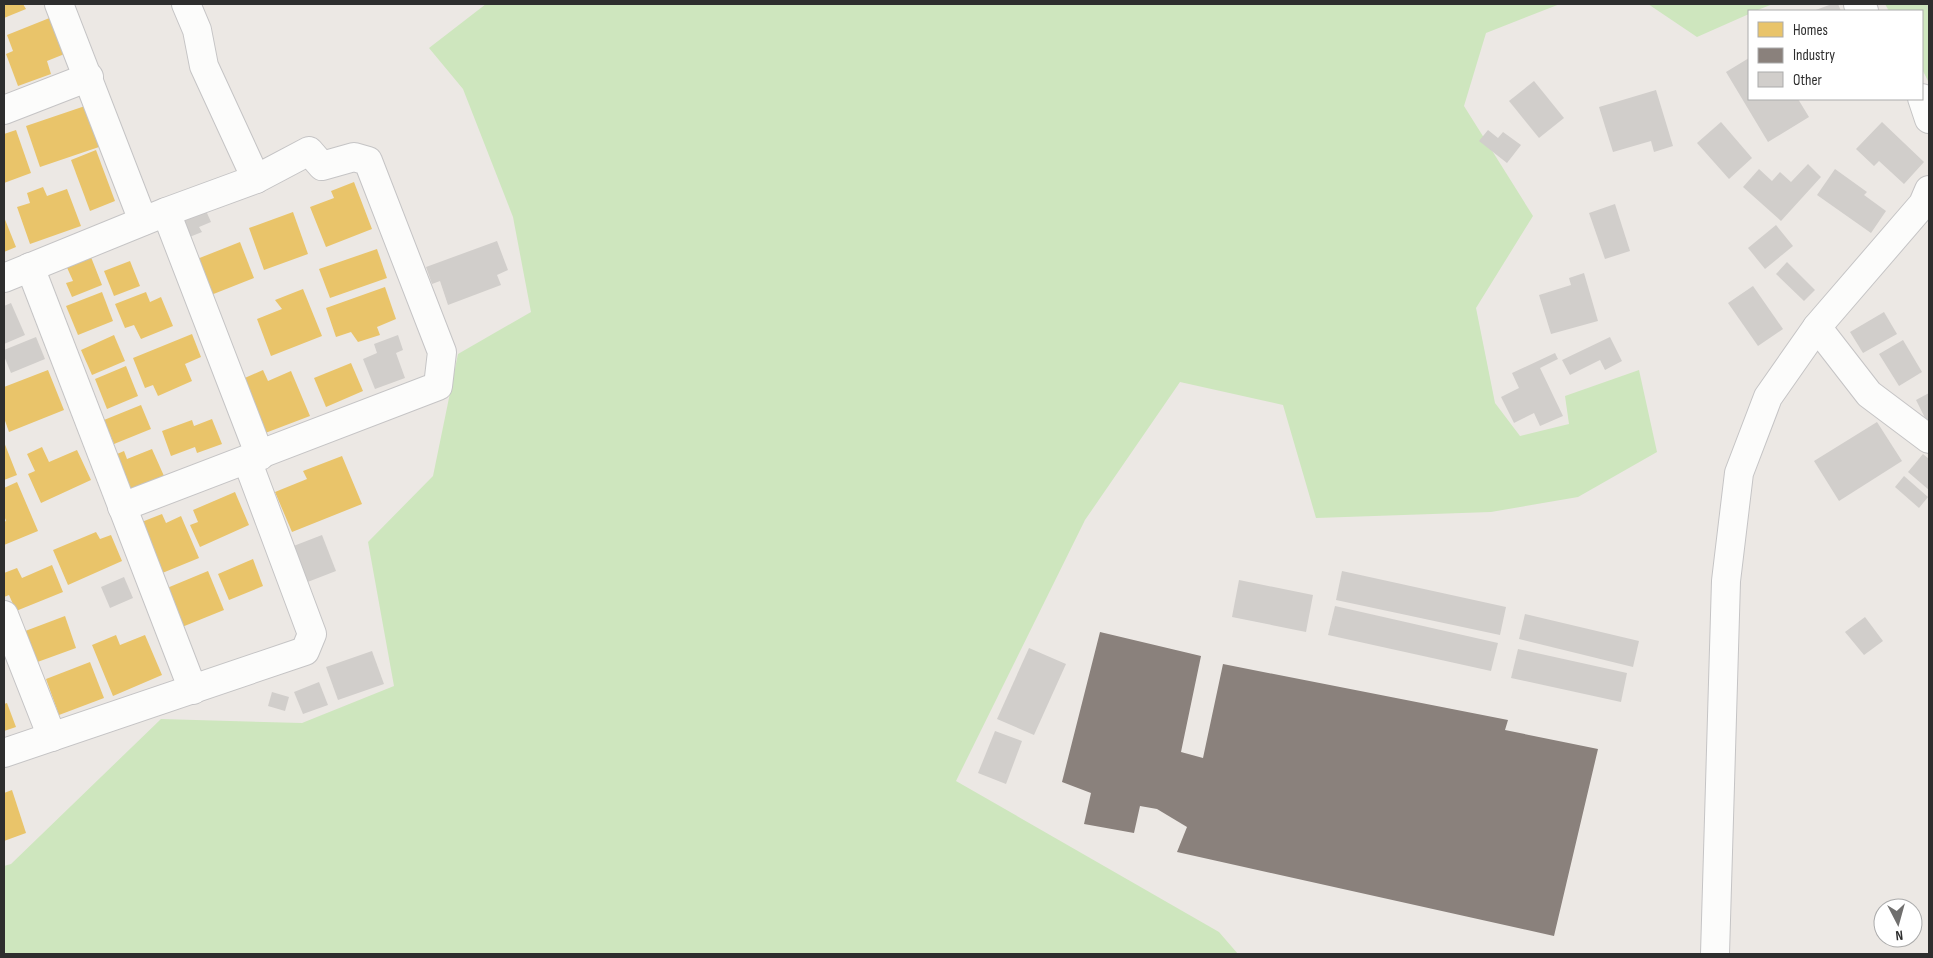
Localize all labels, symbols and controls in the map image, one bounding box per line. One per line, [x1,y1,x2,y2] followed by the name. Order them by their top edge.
[1748,10,1923,100] legend
[1793,21,1828,40] text: Homes
[1793,46,1835,65] text: Industry
[1793,71,1822,90] text: Other
[1873,898,1923,948] north arrow
[1895,927,1904,944] text: N

